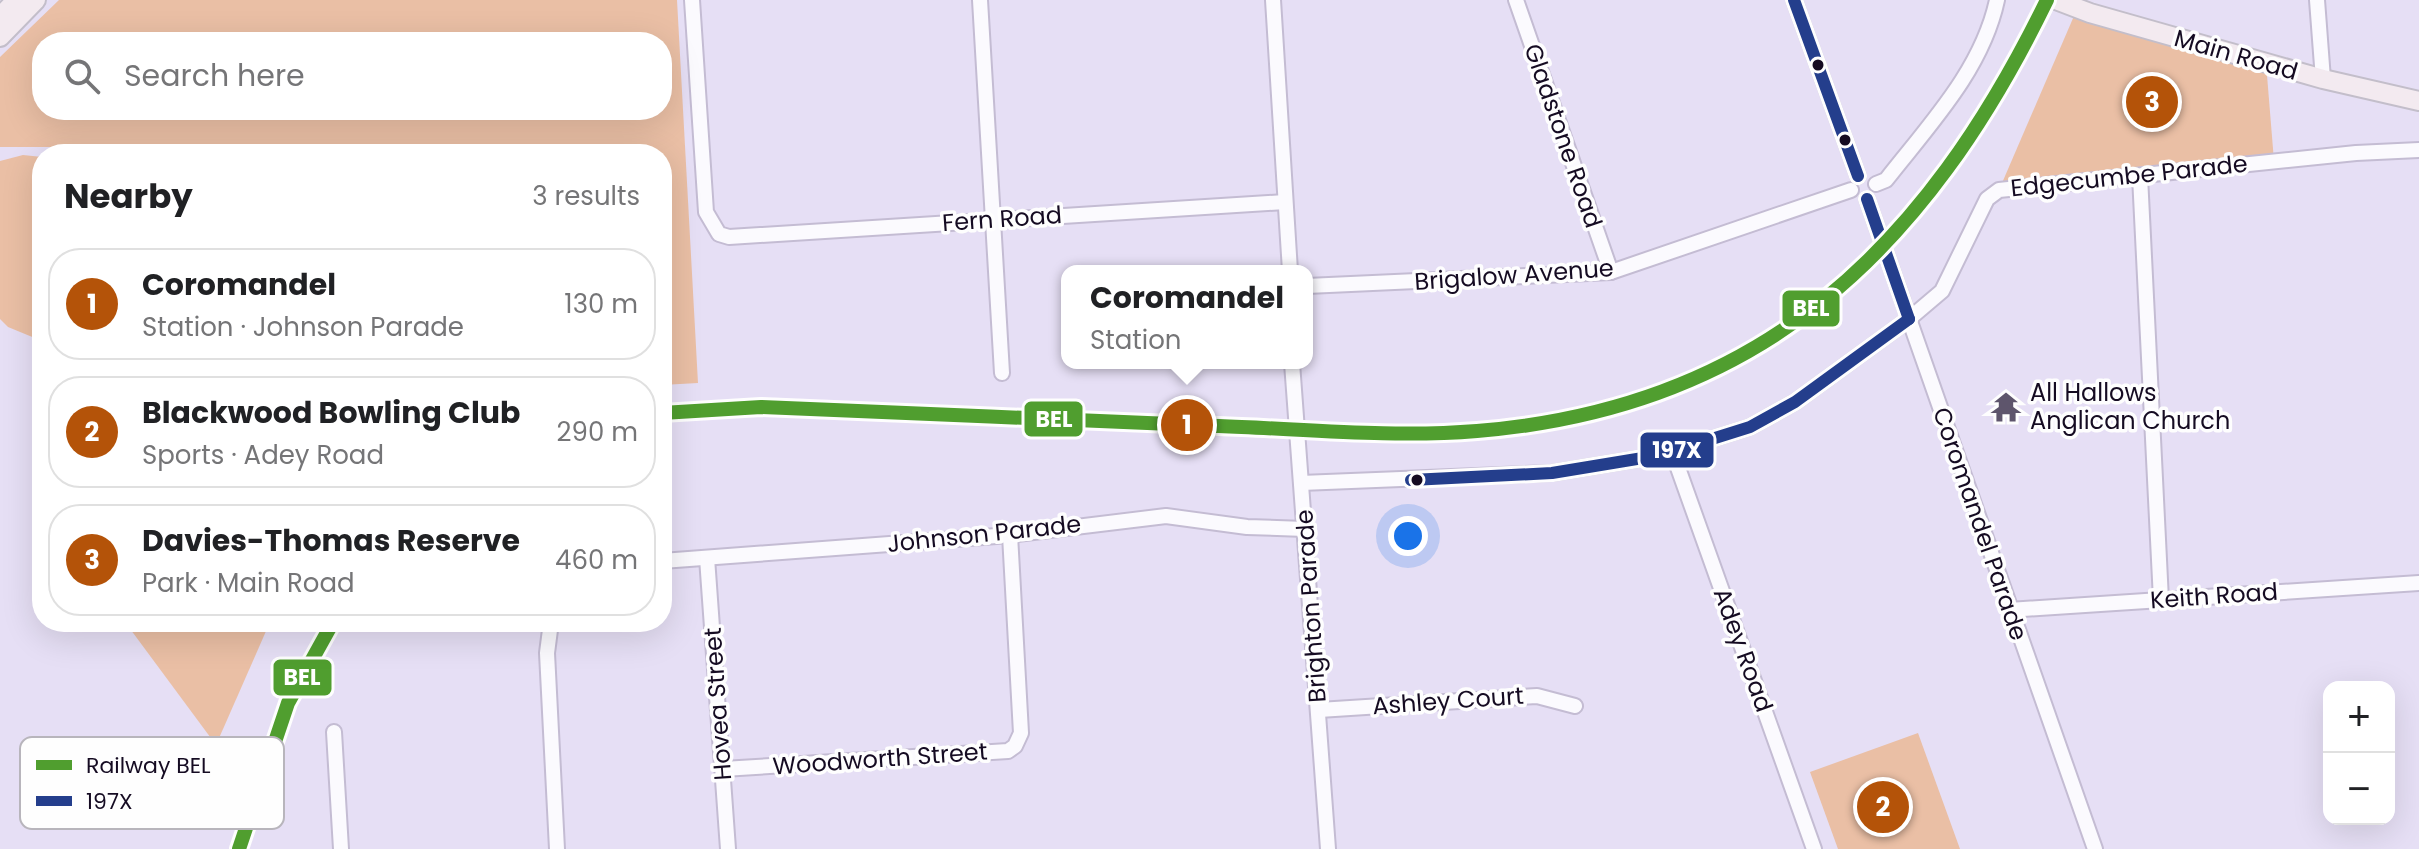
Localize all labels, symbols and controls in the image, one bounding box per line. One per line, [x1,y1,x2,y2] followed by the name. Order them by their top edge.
[2171,21,2302,88] street label: Main Road
[32,32,672,120] search box
[1517,39,1610,232] street label: Gladstone Road
[60,54,104,98] icon: search
[124,54,305,97] text: Search here
[1810,57,1826,73] unlabelled marker
[2126,72,2178,132] pin: 3
[1837,132,1853,148] unlabelled marker
[2009,147,2249,204] street label: Edgecumbe Parade
[64,172,193,220] text: Nearby
[532,178,640,214] text: 3 results
[941,198,1063,239] street label: Fern Road
[1413,251,1615,298] street label: Brigalow Avenue
[142,263,336,306] text: Coromandel
[1061,265,1313,369] popup
[1090,276,1284,319] text: Coromandel
[87,286,97,322] text: 1
[564,286,638,322] text: 130 m
[1781,289,1841,328] line badge: BEL
[1793,293,1830,324] text: BEL
[142,309,464,345] text: Station · Johnson Parade
[1090,322,1181,358] text: Station
[2030,376,2230,437] place label: All Hallows Anglican Church
[1989,390,2023,424] temple icon: All Hallows Anglican Church
[142,391,520,434] text: Blackwood Bowling Club
[1161,395,1213,455] pin: 1
[1023,400,1084,438] line badge: BEL
[1925,403,2036,645] street label: Coromandel Parade
[1036,404,1073,435] text: BEL
[85,414,99,450] text: 2
[557,414,638,450] text: 290 m
[1639,431,1715,469] line badge: 197X
[1652,435,1702,466] text: 197X
[142,437,384,473] text: Sports · Adey Road
[1409,472,1425,488] unlabelled marker
[885,507,1083,560] street label: Johnson Parade
[1287,508,1334,704] street label: Brighton Parade
[1388,516,1428,556] your location
[142,519,520,562] text: Davies-Thomas Reserve
[84,542,100,578] text: 3
[555,542,638,578] text: 460 m
[142,565,355,601] text: Park · Main Road
[2149,575,2279,616] street label: Keith Road
[1706,583,1781,716] street label: Adey Road
[696,626,739,782] street label: Hovea Street
[272,658,333,697] line badge: BEL
[284,662,321,693] text: BEL
[1371,679,1525,722] street label: Ashley Court
[2323,681,2395,825] map controls
[2323,681,2395,753] button: +
[772,735,988,782] street label: Woodworth Street
[20,737,284,829] legend
[86,750,211,781] text: Railway BEL
[2323,753,2395,825] button: −
[1857,777,1909,837] pin: 2
[86,786,133,817] text: 197X

